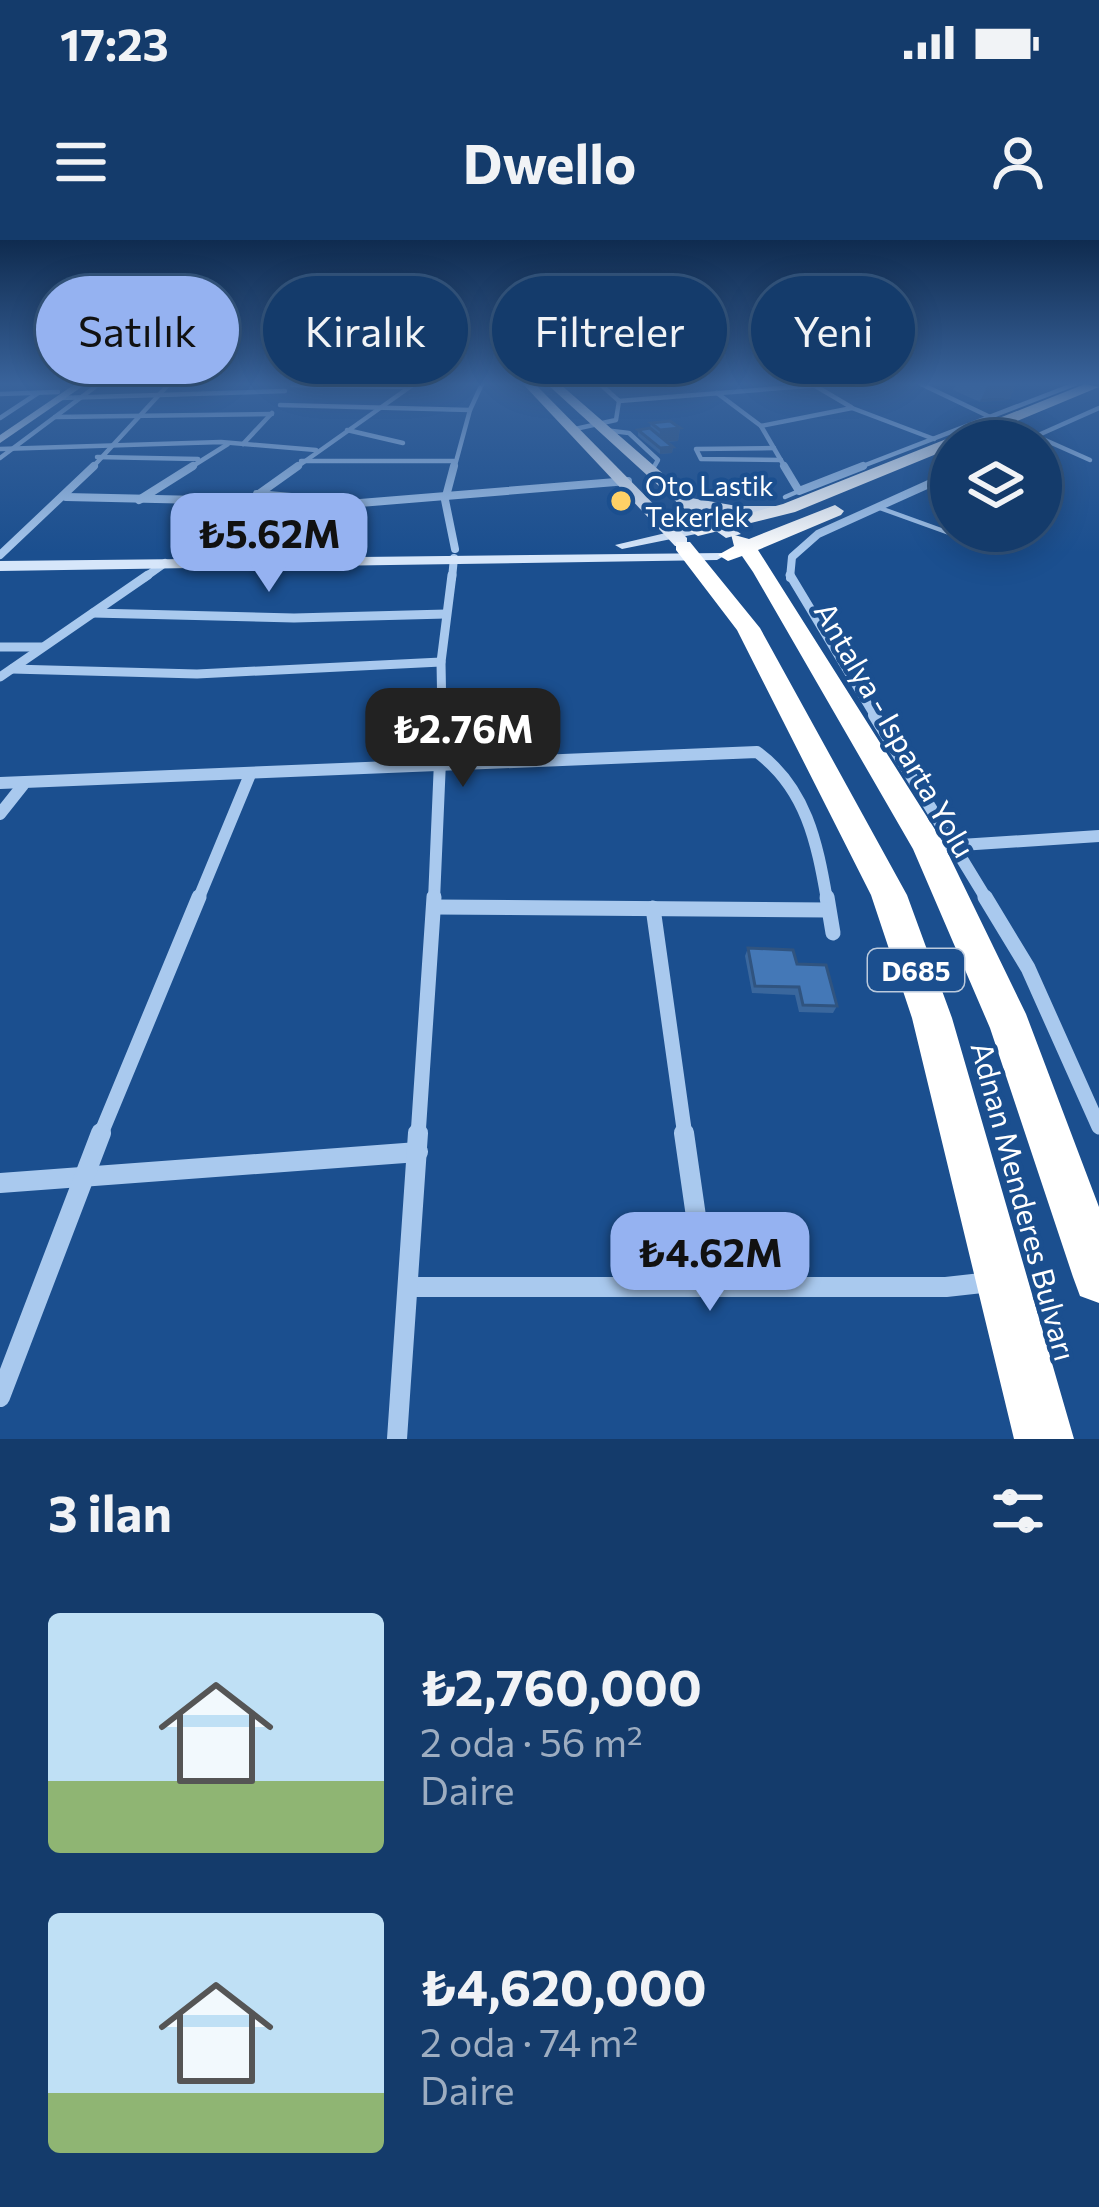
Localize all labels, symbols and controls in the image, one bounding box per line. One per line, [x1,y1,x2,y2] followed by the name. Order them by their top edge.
[60,15,169,70] text: 17:23
[48,129,114,195] icon: menu
[463,129,636,195] text: Dwello
[985,129,1051,195] icon: person
[36,276,239,384] chip: Satılık
[263,276,468,384] chip: Kiralık
[492,276,727,384] chip: Filtreler
[751,276,915,384] chip: Yeni
[930,420,1062,552] map controls
[930,420,1062,552] button: layers
[645,469,774,533] place label: Oto Lastik Tekerlek
[608,488,634,514] marker: Oto Lastik Tekerlek
[171,493,367,595] pin: ₺5.62M
[197,508,341,556] text: ₺5.62M
[808,595,984,863] street label: Antalya - Isparta Yolu
[365,688,561,790] pin: ₺2.76M
[392,703,534,751] text: ₺2.76M
[868,949,964,991] road number: D685
[965,1037,1085,1365] street label: Adnan Menderes Bulvarı
[612,1212,808,1314] pin: ₺4.62M
[637,1227,783,1275] text: ₺4.62M
[985,1478,1051,1544] icon: filters
[48,1480,172,1543] text: 3 ilan
[420,1654,702,1717] text: ₺2,760,000
[144,1661,288,1805] icon: home
[420,1717,643,1765] text: 2 oda · 56 m²
[420,1765,515,1813] text: Daire
[420,1954,707,2017] text: ₺4,620,000
[144,1961,288,2105] icon: home
[420,2017,638,2065] text: 2 oda · 74 m²
[420,2065,515,2113] text: Daire

